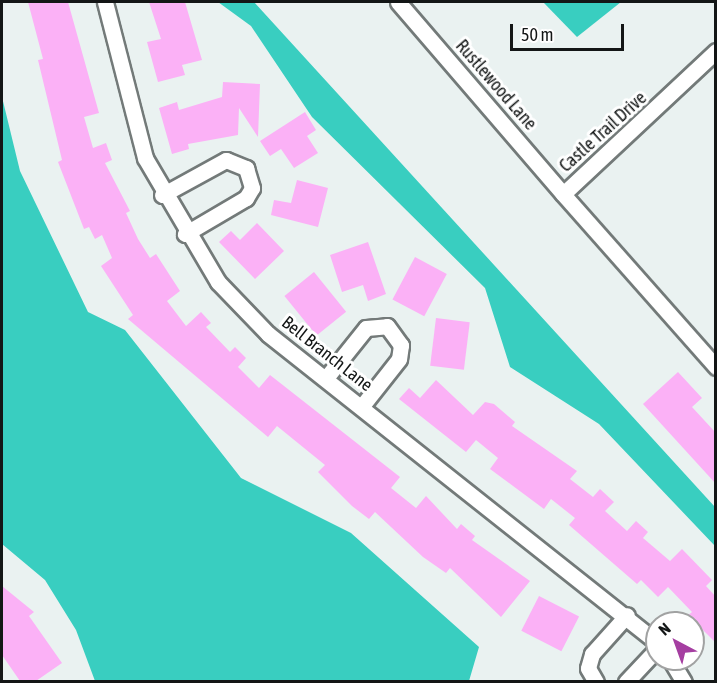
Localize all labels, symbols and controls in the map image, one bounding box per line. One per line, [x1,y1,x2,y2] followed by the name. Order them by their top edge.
[513,12,627,50] scale bar
[521,24,553,45] text: 50 m
[451,35,541,135] street label: Rustlewood Lane
[555,87,651,177] street label: Castle Trail Drive
[277,312,377,396] street label: Bell Branch Lane
[645,611,705,671] north arrow
[655,619,674,639] text: N

